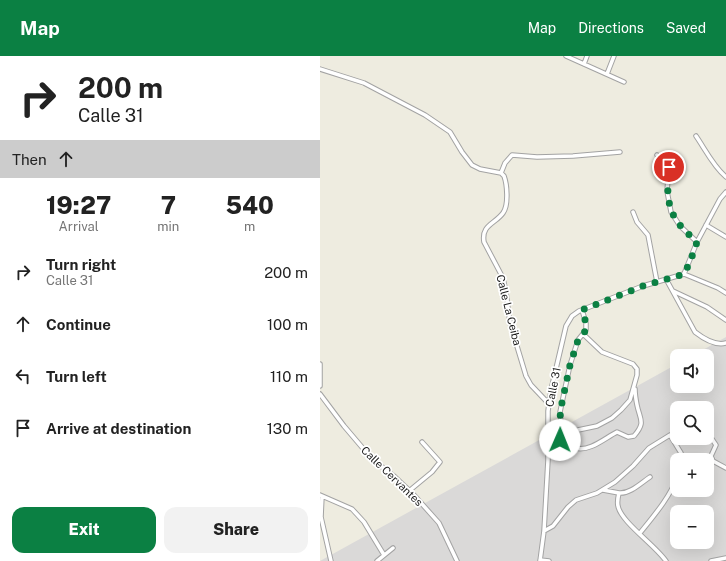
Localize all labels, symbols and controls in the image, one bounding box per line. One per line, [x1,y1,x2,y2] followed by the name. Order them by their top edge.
[20,17,60,39] text: Map
[528,20,556,36] text: Map
[578,20,644,36] text: Directions
[666,20,706,36] text: Saved
[78,71,163,104] text: 200 m
[12,72,64,124] icon: right
[78,105,144,126] text: Calle 31
[55,148,77,170] icon: ahead
[652,150,686,184] pin
[12,151,47,168] text: Then
[658,156,680,178] icon: arrive
[46,191,111,219] text: 19:27
[161,191,176,219] text: 7
[225,191,274,219] text: 540
[59,219,99,234] text: Arrival
[157,219,179,234] text: min
[244,219,255,234] text: m
[46,256,116,273] text: Turn right
[12,261,34,283] icon: right
[264,264,308,281] text: 200 m
[46,273,93,288] text: Calle 31
[494,273,524,347] street label: Calle La Ceiba
[12,313,34,335] icon: ahead
[46,316,111,333] text: Continue
[267,316,308,333] text: 100 m
[670,349,714,549] map controls
[670,349,714,393] button: sound
[12,365,34,387] icon: left
[543,366,563,408] street label: Calle 31
[46,368,107,385] text: Turn left
[270,368,308,385] text: 110 m
[670,401,714,445] button: search
[12,417,34,439] icon: arrive
[539,419,581,461] position arrow
[46,420,191,437] text: Arrive at destination
[267,420,308,437] text: 130 m
[359,444,425,509] street label: Calle Cervantes
[670,453,714,497] button: +
[670,505,714,549] button: −
[12,507,156,553] button: Exit
[164,507,308,553] button: Share

